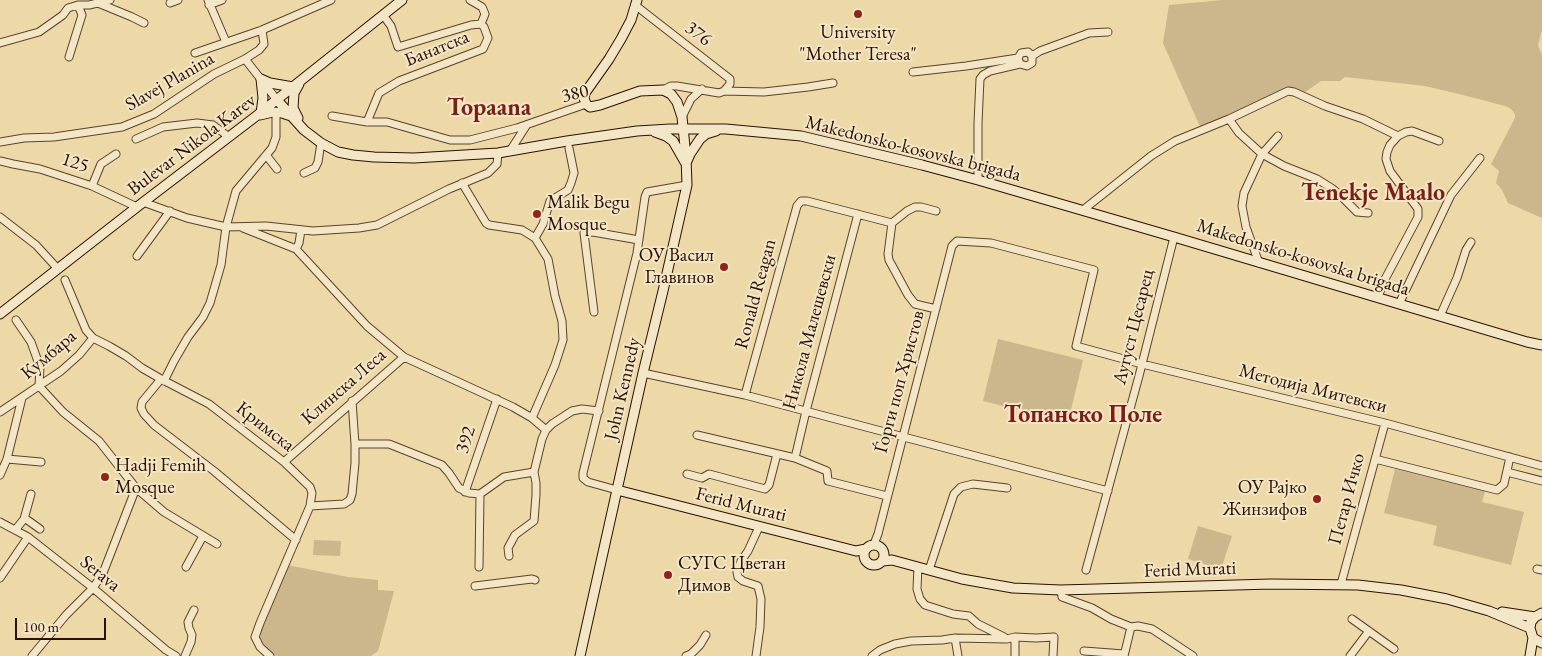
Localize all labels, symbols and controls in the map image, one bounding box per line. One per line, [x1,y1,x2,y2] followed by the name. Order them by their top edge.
[852,8,864,20] marker: University "Mother Teresa"
[680,17,716,51] street label: 376
[799,22,917,66] place label: University "Mother Teresa"
[401,26,473,72] street label: Банатска
[121,47,219,117] street label: Slavej Planina
[559,80,591,108] street label: 380
[123,89,261,201] street label: Bulevar Nikola Karev
[447,94,531,122] district label: Topaana
[803,111,1023,187] street label: Makedonsko-kosovska brigada
[58,148,92,178] street label: 125
[1301,179,1445,207] district label: Tenekje Maalo
[547,192,630,236] place label: Malik Begu Mosque
[531,208,543,220] marker: Malik Begu Mosque
[1194,215,1412,301] street label: Makedonsko-kosovska brigada
[730,236,782,352] street label: Ronald Reagan
[639,245,714,289] place label: ОУ Васил Главинов
[778,252,842,412] street label: Никола Малешевски
[718,261,730,273] marker: ОУ Васил Главинов
[1109,267,1159,387] street label: Аугуст Цесарец
[870,308,930,456] street label: Ѓорги поп Христов
[17,325,81,385] street label: Кумбара
[600,335,646,443] street label: John Kennedy
[297,344,391,430] street label: Клинска Леса
[1236,360,1390,418] street label: Методија Митевски
[231,397,299,457] street label: Кримска
[1004,401,1162,429] district label: Топанско Поле
[451,423,481,457] street label: 392
[1324,451,1370,547] street label: Петар Ичко
[115,455,206,499] place label: Hadji Femih Mosque
[99,471,111,483] marker: Hadji Femih Mosque
[1223,477,1307,521] place label: ОУ Рајко Жинзифов
[693,483,789,527] street label: Ferid Murati
[1311,493,1323,505] marker: ОУ Рајко Жинзифов
[75,551,125,597] street label: Serava
[678,553,786,597] place label: СУГС Цветан Димов
[1143,557,1237,583] street label: Ferid Murati
[662,569,674,581] marker: СУГС Цветан Димов
[18,608,109,640] scale bar
[23,617,59,636] text: 100 m

